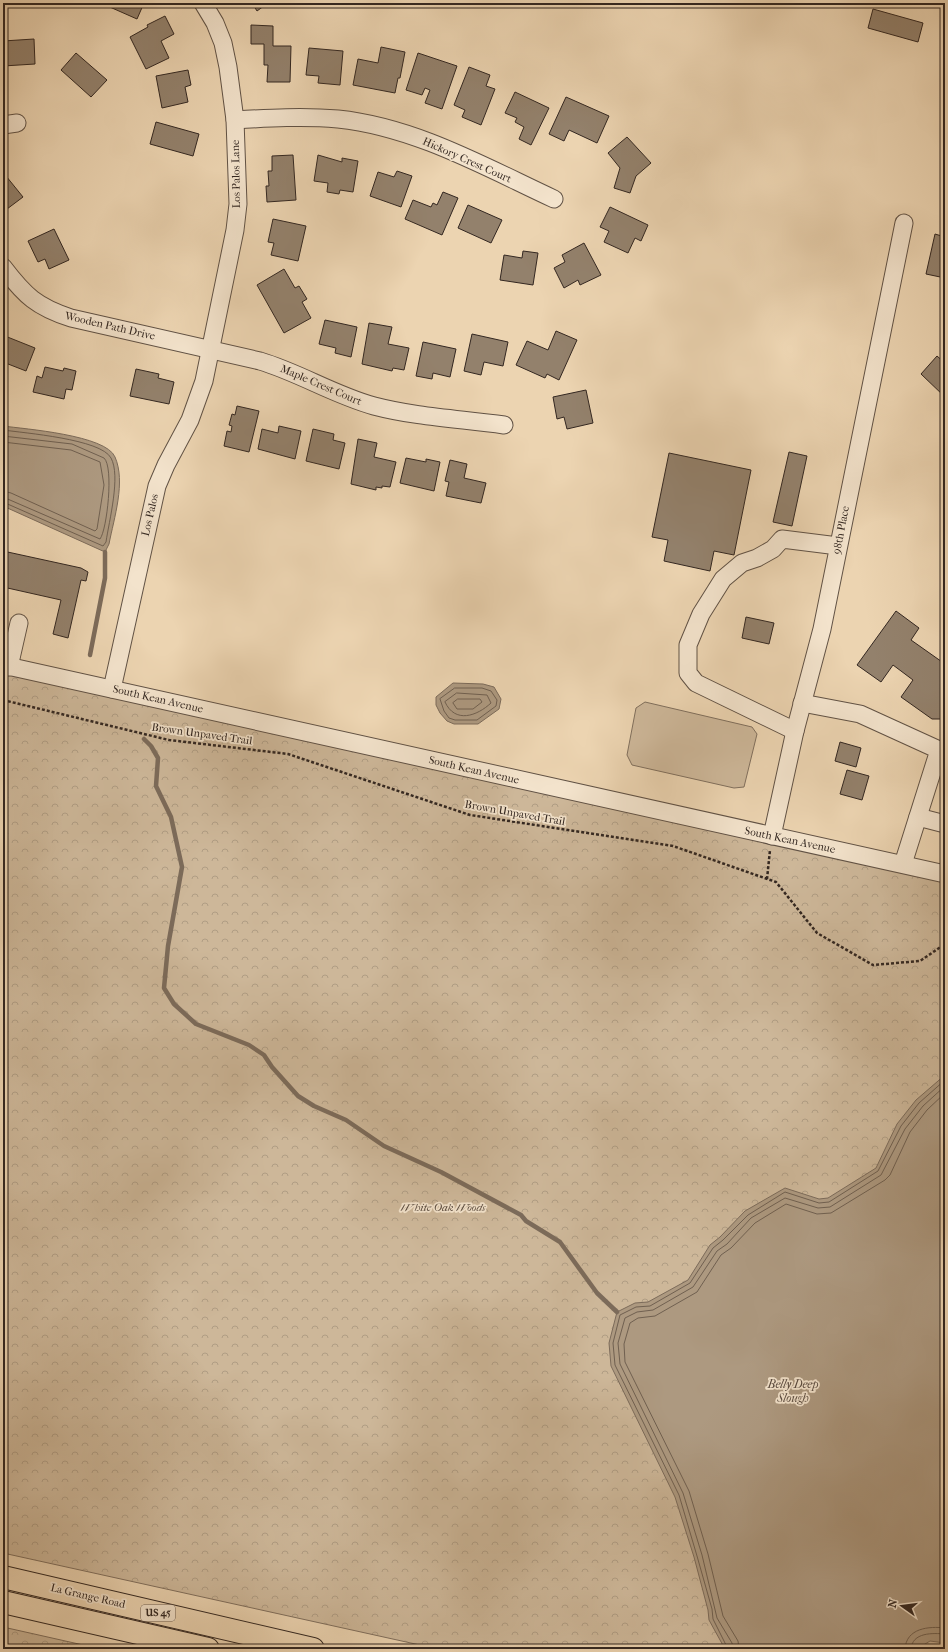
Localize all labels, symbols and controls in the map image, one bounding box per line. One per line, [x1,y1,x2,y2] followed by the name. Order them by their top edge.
[420,135,514,186] street label: Hickory Crest Court
[229,139,243,209] street label: Los Palos Lane
[63,309,157,343] street label: Wooden Path Drive
[278,362,364,408] street label: Maple Crest Court
[139,493,161,537] street label: Los Palos
[830,504,852,555] street label: 98th Place
[112,682,205,716] street label: South Kean Avenue
[151,720,253,748] street label: Brown Unpaved Trail
[428,753,521,787] street label: South Kean Avenue
[464,798,566,828] street label: Brown Unpaved Trail
[743,824,837,856] street label: South Kean Avenue
[401,1201,486,1214] park label: White Oak Woods
[767,1377,818,1405] water label: Belly Deep Slough
[49,1581,128,1611] street label: La Grange Road
[882,1586,922,1626] north arrow
[885,1597,900,1609] text: N
[141,1605,175,1621] road number: US 45

